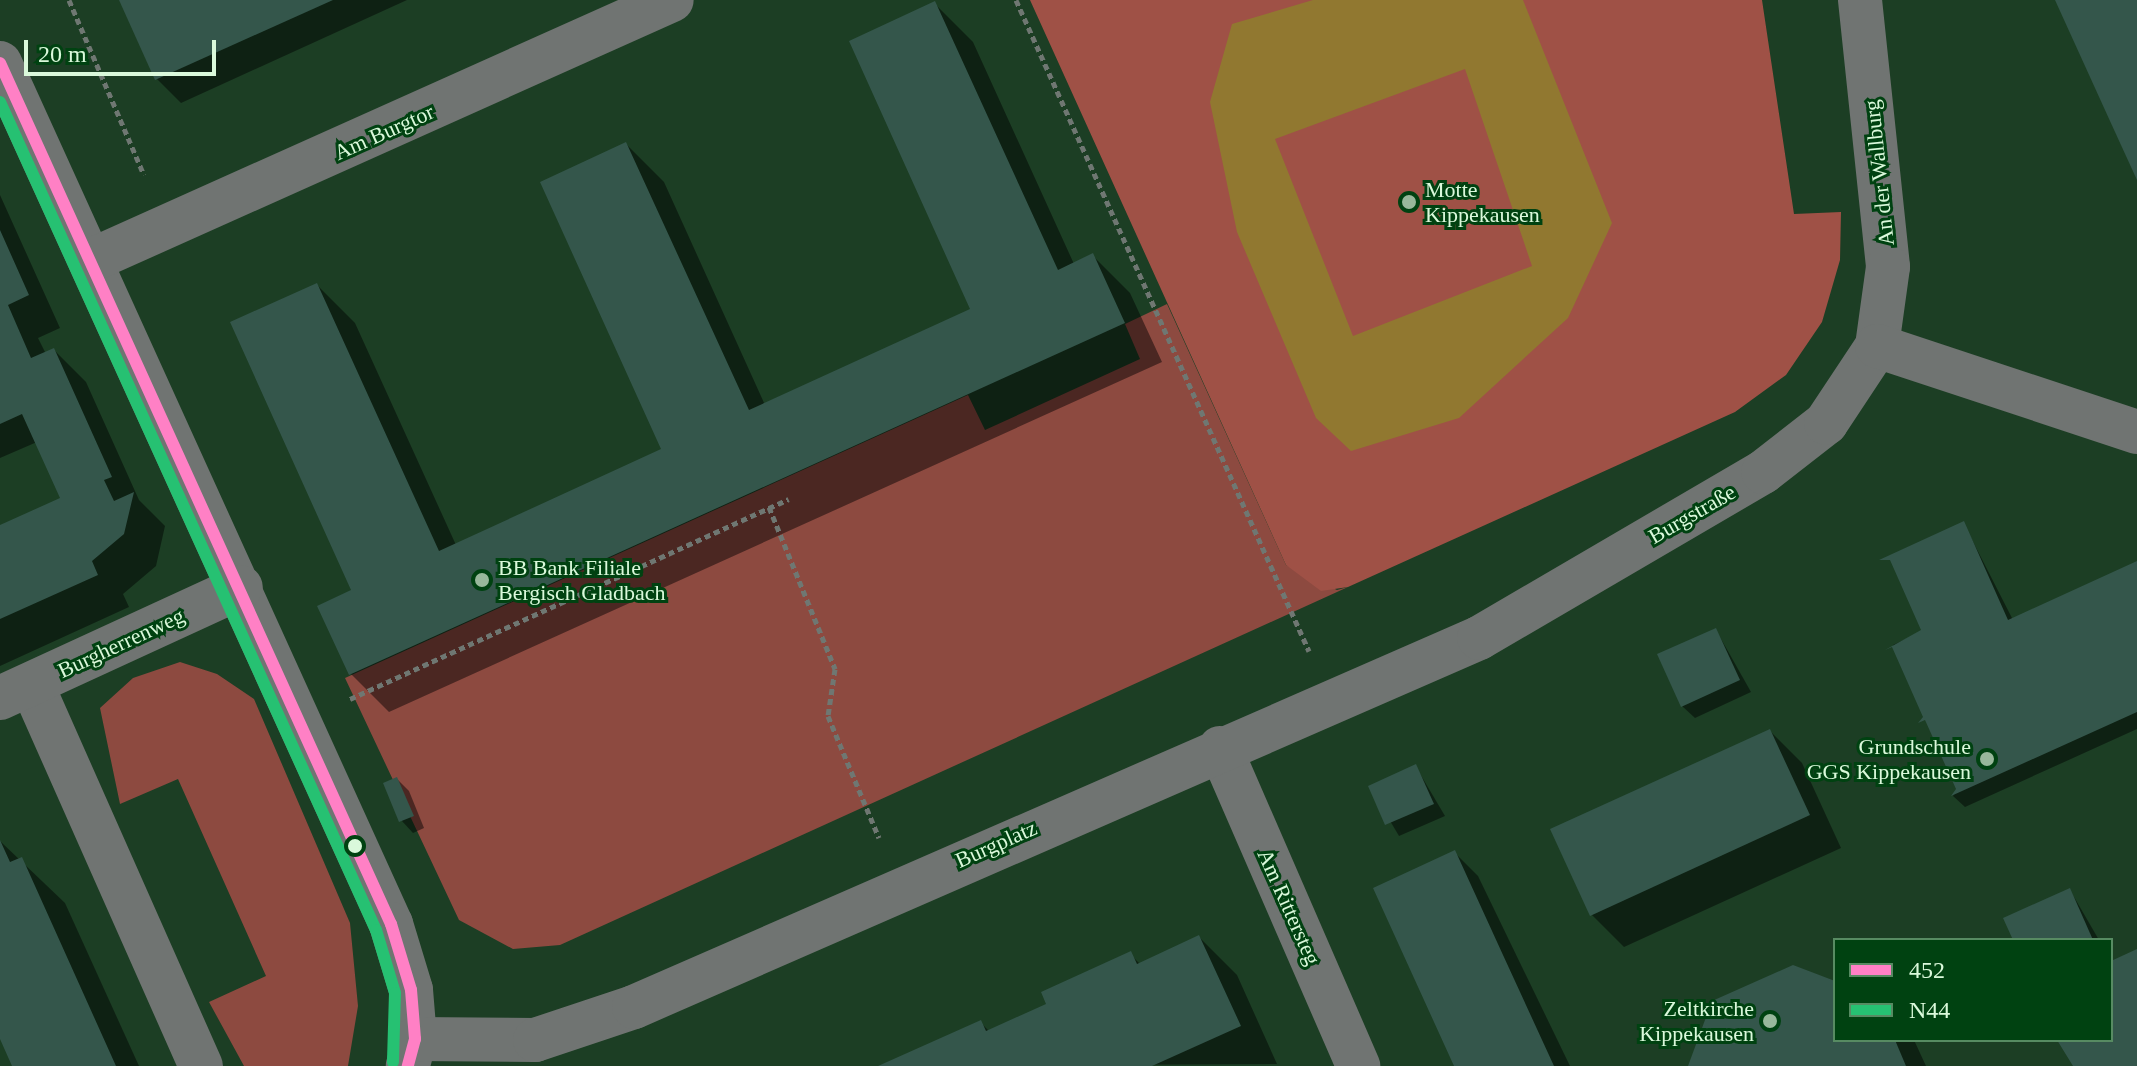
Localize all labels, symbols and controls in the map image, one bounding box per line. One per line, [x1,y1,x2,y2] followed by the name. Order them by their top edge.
[28,24,220,74] scale bar
[38,41,87,67] text: 20 m
[330,98,438,166] street label: Am Burgtor
[1858,99,1900,247] street label: An der Wallburg
[1425,176,1540,228] place label: Motte Kippekausen
[1400,193,1418,211] marker: Motte Kippekausen
[1644,479,1740,549] street label: Burgstraße
[498,554,666,606] place label: BB Bank Filiale Bergisch Gladbach
[473,571,491,589] marker: BB Bank Filiale Bergisch Gladbach
[54,602,188,684] street label: Burgherrenweg
[1807,733,1971,784] place label: Grundschule GGS Kippekausen
[1978,750,1996,768] marker: Grundschule GGS Kippekausen
[951,814,1041,874] street label: Burgplatz
[347,838,363,854] unlabelled marker
[1252,845,1326,969] street label: Am Rittersteg
[1833,938,2113,1042] legend
[1909,957,1945,983] text: 452
[1639,995,1754,1046] place label: Zeltkirche Kippekausen
[1909,997,1950,1023] text: N44
[1761,1012,1779,1030] marker: Zeltkirche Kippekausen

